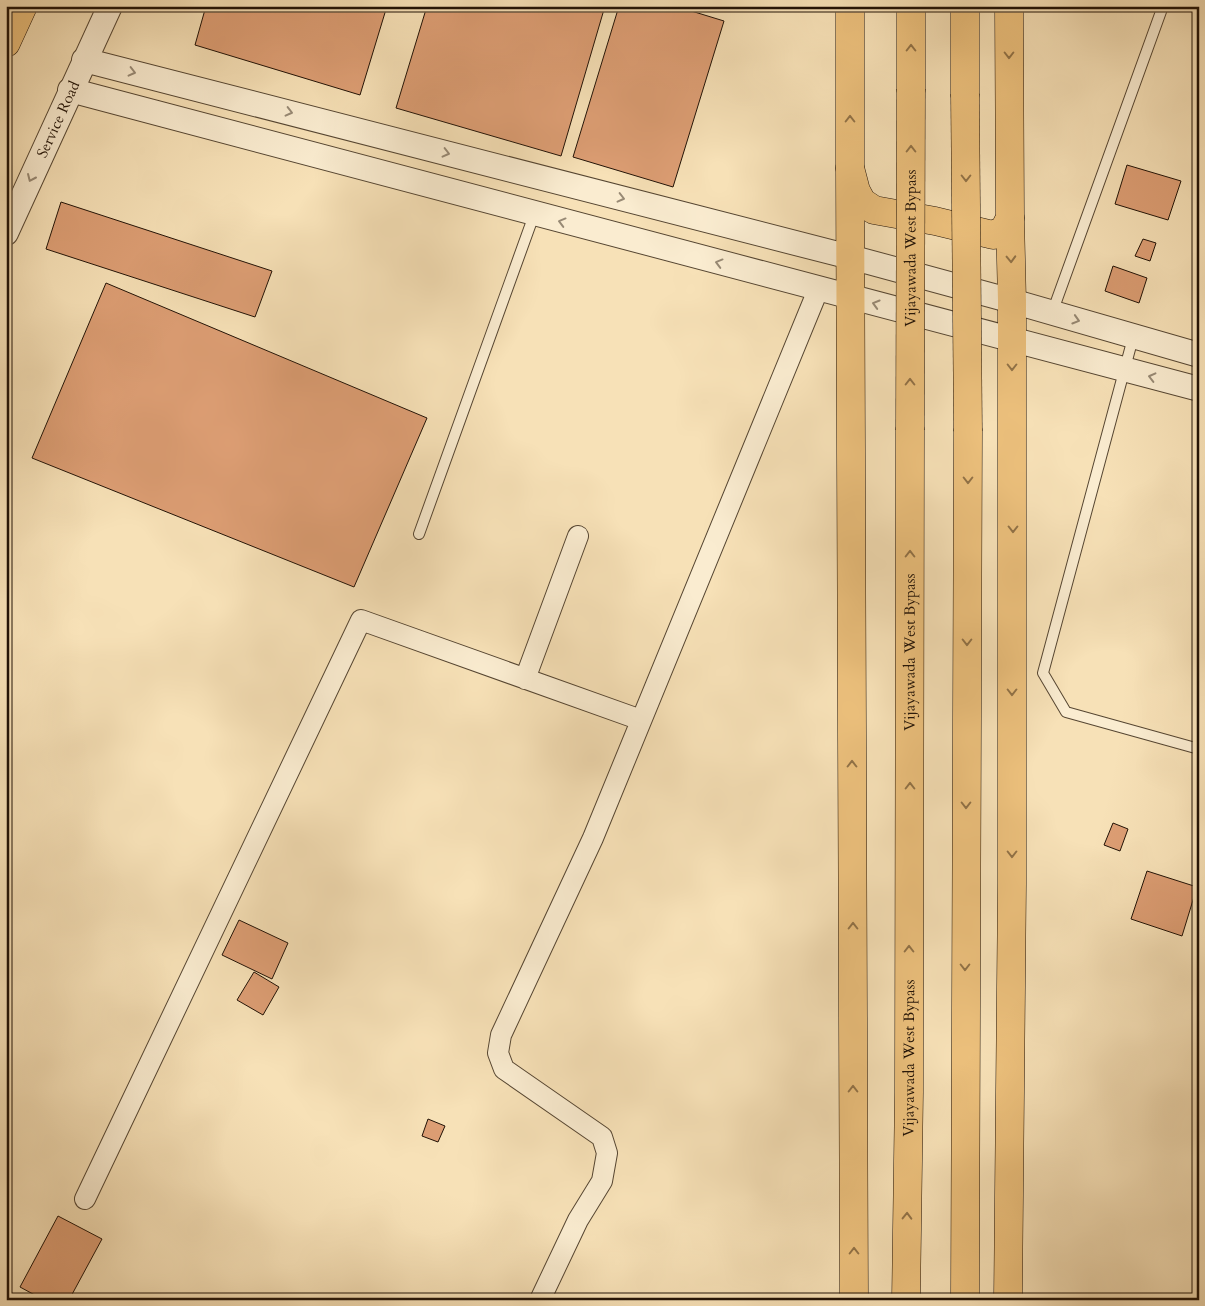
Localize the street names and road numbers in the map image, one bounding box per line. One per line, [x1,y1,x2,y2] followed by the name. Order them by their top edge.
[32,78,84,161] street label: Service Road
[900,169,921,327] street label: Vijayawada West Bypass
[900,573,920,731] street label: Vijayawada West Bypass
[898,979,919,1137] street label: Vijayawada West Bypass

